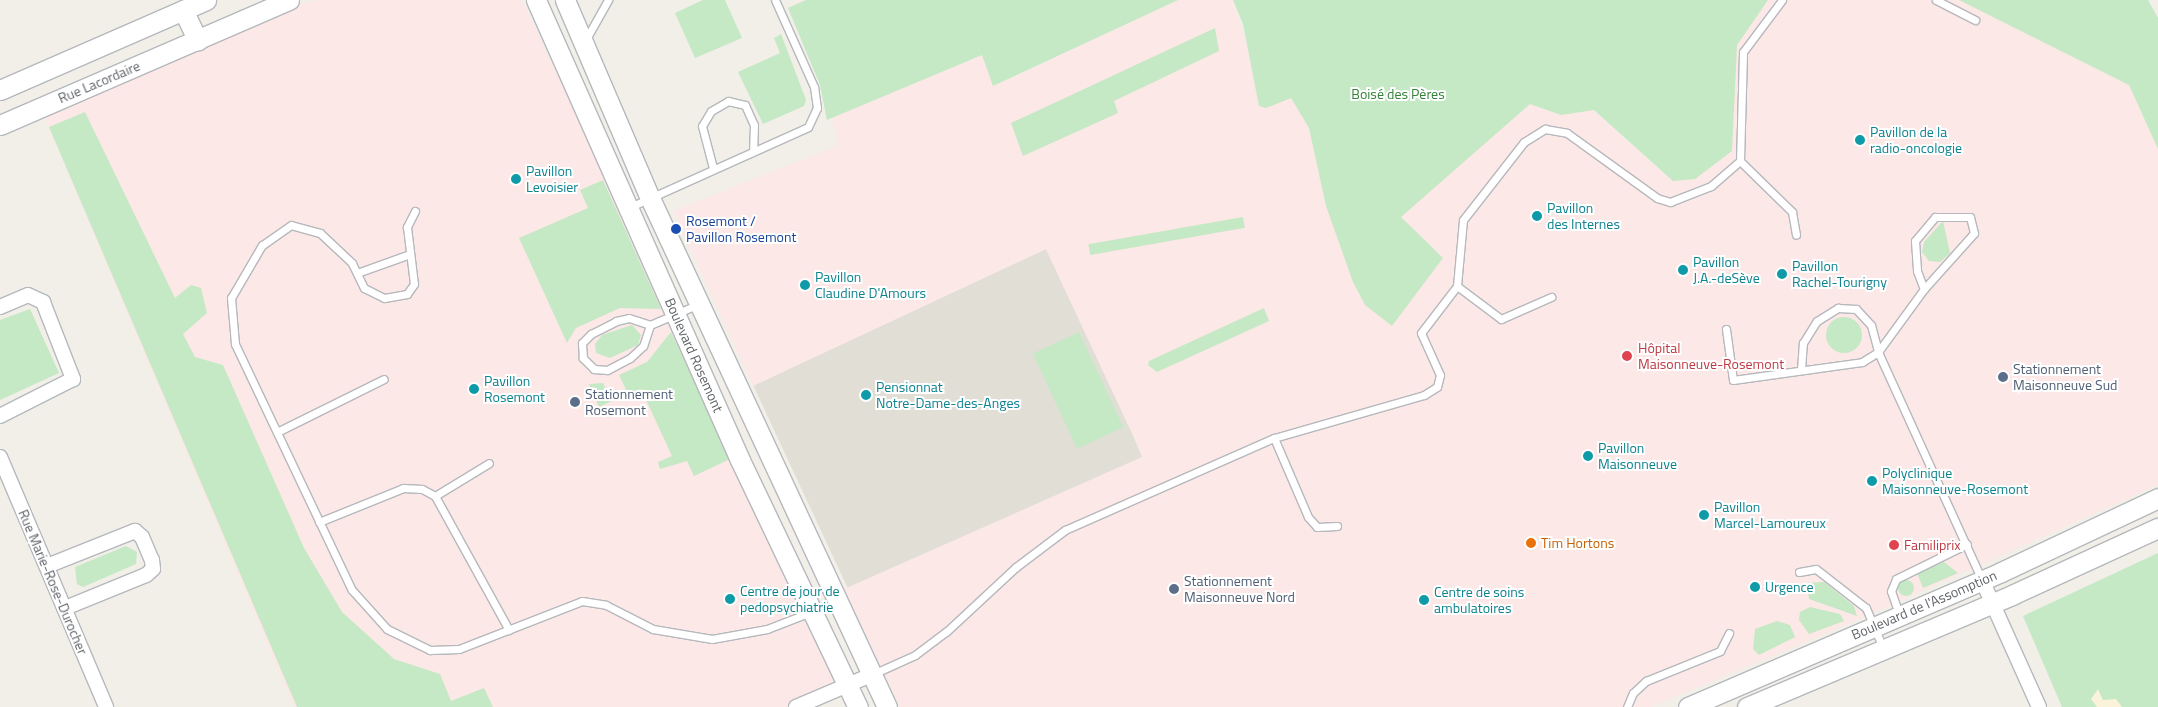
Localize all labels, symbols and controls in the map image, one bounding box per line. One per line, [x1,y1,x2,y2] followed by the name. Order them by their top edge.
[56,57,142,107] street label: Rue Lacordaire
[1351,86,1445,102] park label: Boisé des Pères
[1870,124,1962,156] place label: Pavillon de la radio-oncologie
[1854,134,1866,146] marker: Pavillon de la radio-oncologie
[526,163,578,196] place label: Pavillon Levoisier
[510,173,522,185] marker: Pavillon Levoisier
[1547,200,1620,232] place label: Pavillon des Internes
[1531,210,1543,222] marker: Pavillon des Internes
[686,213,796,246] place label: Rosemont / Pavillon Rosemont
[670,223,682,235] marker: Rosemont / Pavillon Rosemont
[1693,254,1760,286] place label: Pavillon J.A.-deSève
[1792,258,1887,290] place label: Pavillon Rachel-Tourigny
[1677,264,1689,276] marker: Pavillon J.A.-deSève
[1776,268,1788,280] marker: Pavillon Rachel-Tourigny
[815,269,926,302] place label: Pavillon Claudine D'Amours
[799,279,811,291] marker: Pavillon Claudine D'Amours
[661,295,727,415] street label: Boulevard Rosemont
[1638,340,1784,372] place label: Hôpital Maisonneuve-Rosemont
[1620,349,1634,363] marker: Hôpital Maisonneuve-Rosemont
[2013,361,2117,394] place label: Stationnement Maisonneuve Sud
[1997,371,2009,383] marker: Stationnement Maisonneuve Sud
[484,373,545,406] place label: Pavillon Rosemont
[876,379,1020,412] place label: Pensionnat Notre-Dame-des-Anges
[468,383,480,395] marker: Pavillon Rosemont
[585,386,673,418] place label: Stationnement Rosemont
[860,389,872,401] marker: Pensionnat Notre-Dame-des-Anges
[569,396,581,408] marker: Stationnement Rosemont
[1598,440,1677,472] place label: Pavillon Maisonneuve
[1582,450,1594,462] marker: Pavillon Maisonneuve
[1882,465,2028,498] place label: Polyclinique Maisonneuve-Rosemont
[1866,475,1878,487] marker: Polyclinique Maisonneuve-Rosemont
[1714,499,1826,532] place label: Pavillon Marcel-Lamoureux
[15,507,91,657] street label: Rue Marie-Rose-Durocher
[1698,509,1710,521] marker: Pavillon Marcel-Lamoureux
[1541,535,1614,551] place label: Tim Hortons
[1525,537,1537,549] marker: Tim Hortons
[1904,537,1961,553] place label: Familiprix
[1888,539,1900,551] marker: Familiprix
[1849,567,1999,643] street label: Boulevard de l'Assomption
[1184,573,1295,606] place label: Stationnement Maisonneuve Nord
[1765,579,1814,595] place label: Urgence
[1749,581,1761,593] marker: Urgence
[740,583,840,616] place label: Centre de jour de pedopsychiatrie
[1168,583,1180,595] marker: Stationnement Maisonneuve Nord
[1434,584,1524,616] place label: Centre de soins ambulatoires
[724,593,736,605] marker: Centre de jour de pedopsychiatrie
[1418,594,1430,606] marker: Centre de soins ambulatoires

